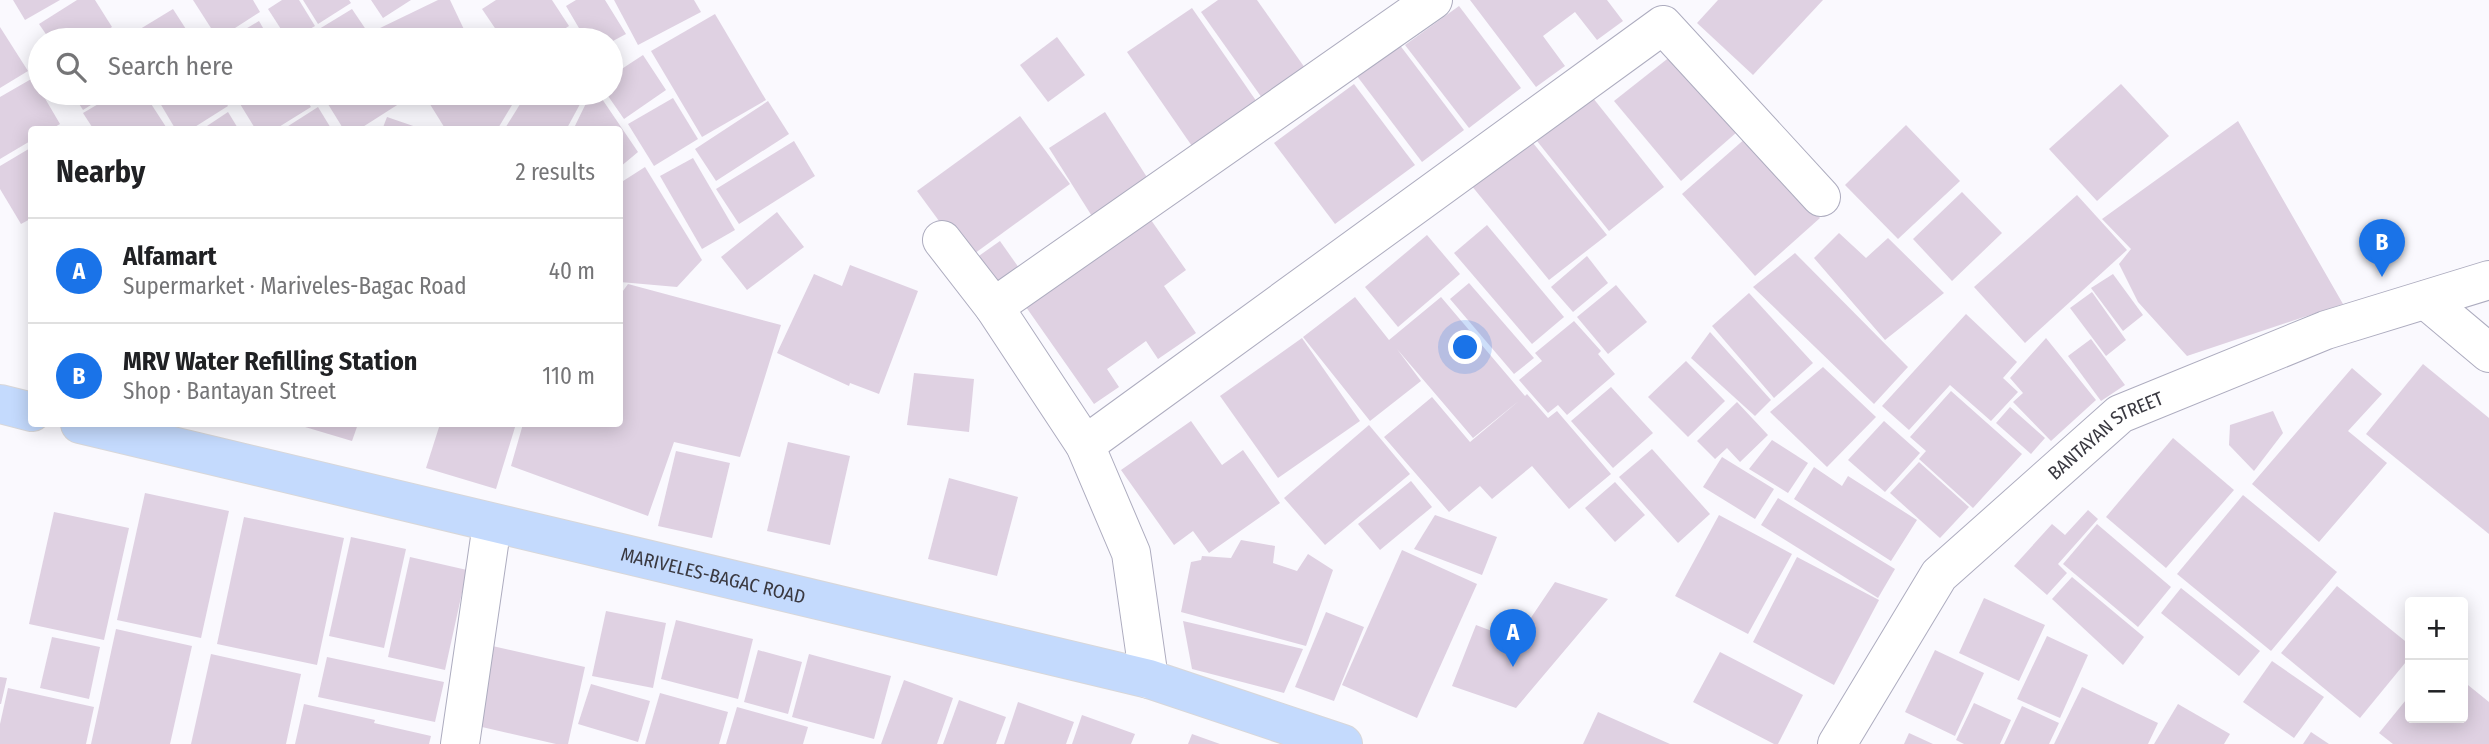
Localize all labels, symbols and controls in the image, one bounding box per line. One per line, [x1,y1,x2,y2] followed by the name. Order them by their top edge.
[28,28,623,105] search box
[52,48,90,86] icon: search
[108,51,233,82] text: Search here
[56,154,145,190] text: Nearby
[515,158,595,186] text: 2 results
[2359,219,2405,277] pin: B
[123,241,217,272] text: Alfamart
[73,257,85,285] text: A
[549,257,595,285] text: 40 m
[123,272,467,300] text: Supermarket · Mariveles-Bagac Road
[1448,330,1482,364] your location
[123,346,417,377] text: MRV Water Refilling Station
[73,362,85,390] text: B
[542,362,595,390] text: 110 m
[123,377,336,405] text: Shop · Bantayan Street
[2043,387,2167,485] street label: BANTAYAN STREET
[619,542,808,609] street label: MARIVELES-BAGAC ROAD
[2405,597,2468,723] map controls
[2405,597,2468,660] button: +
[1490,609,1536,667] pin: A
[2405,660,2468,723] button: −

